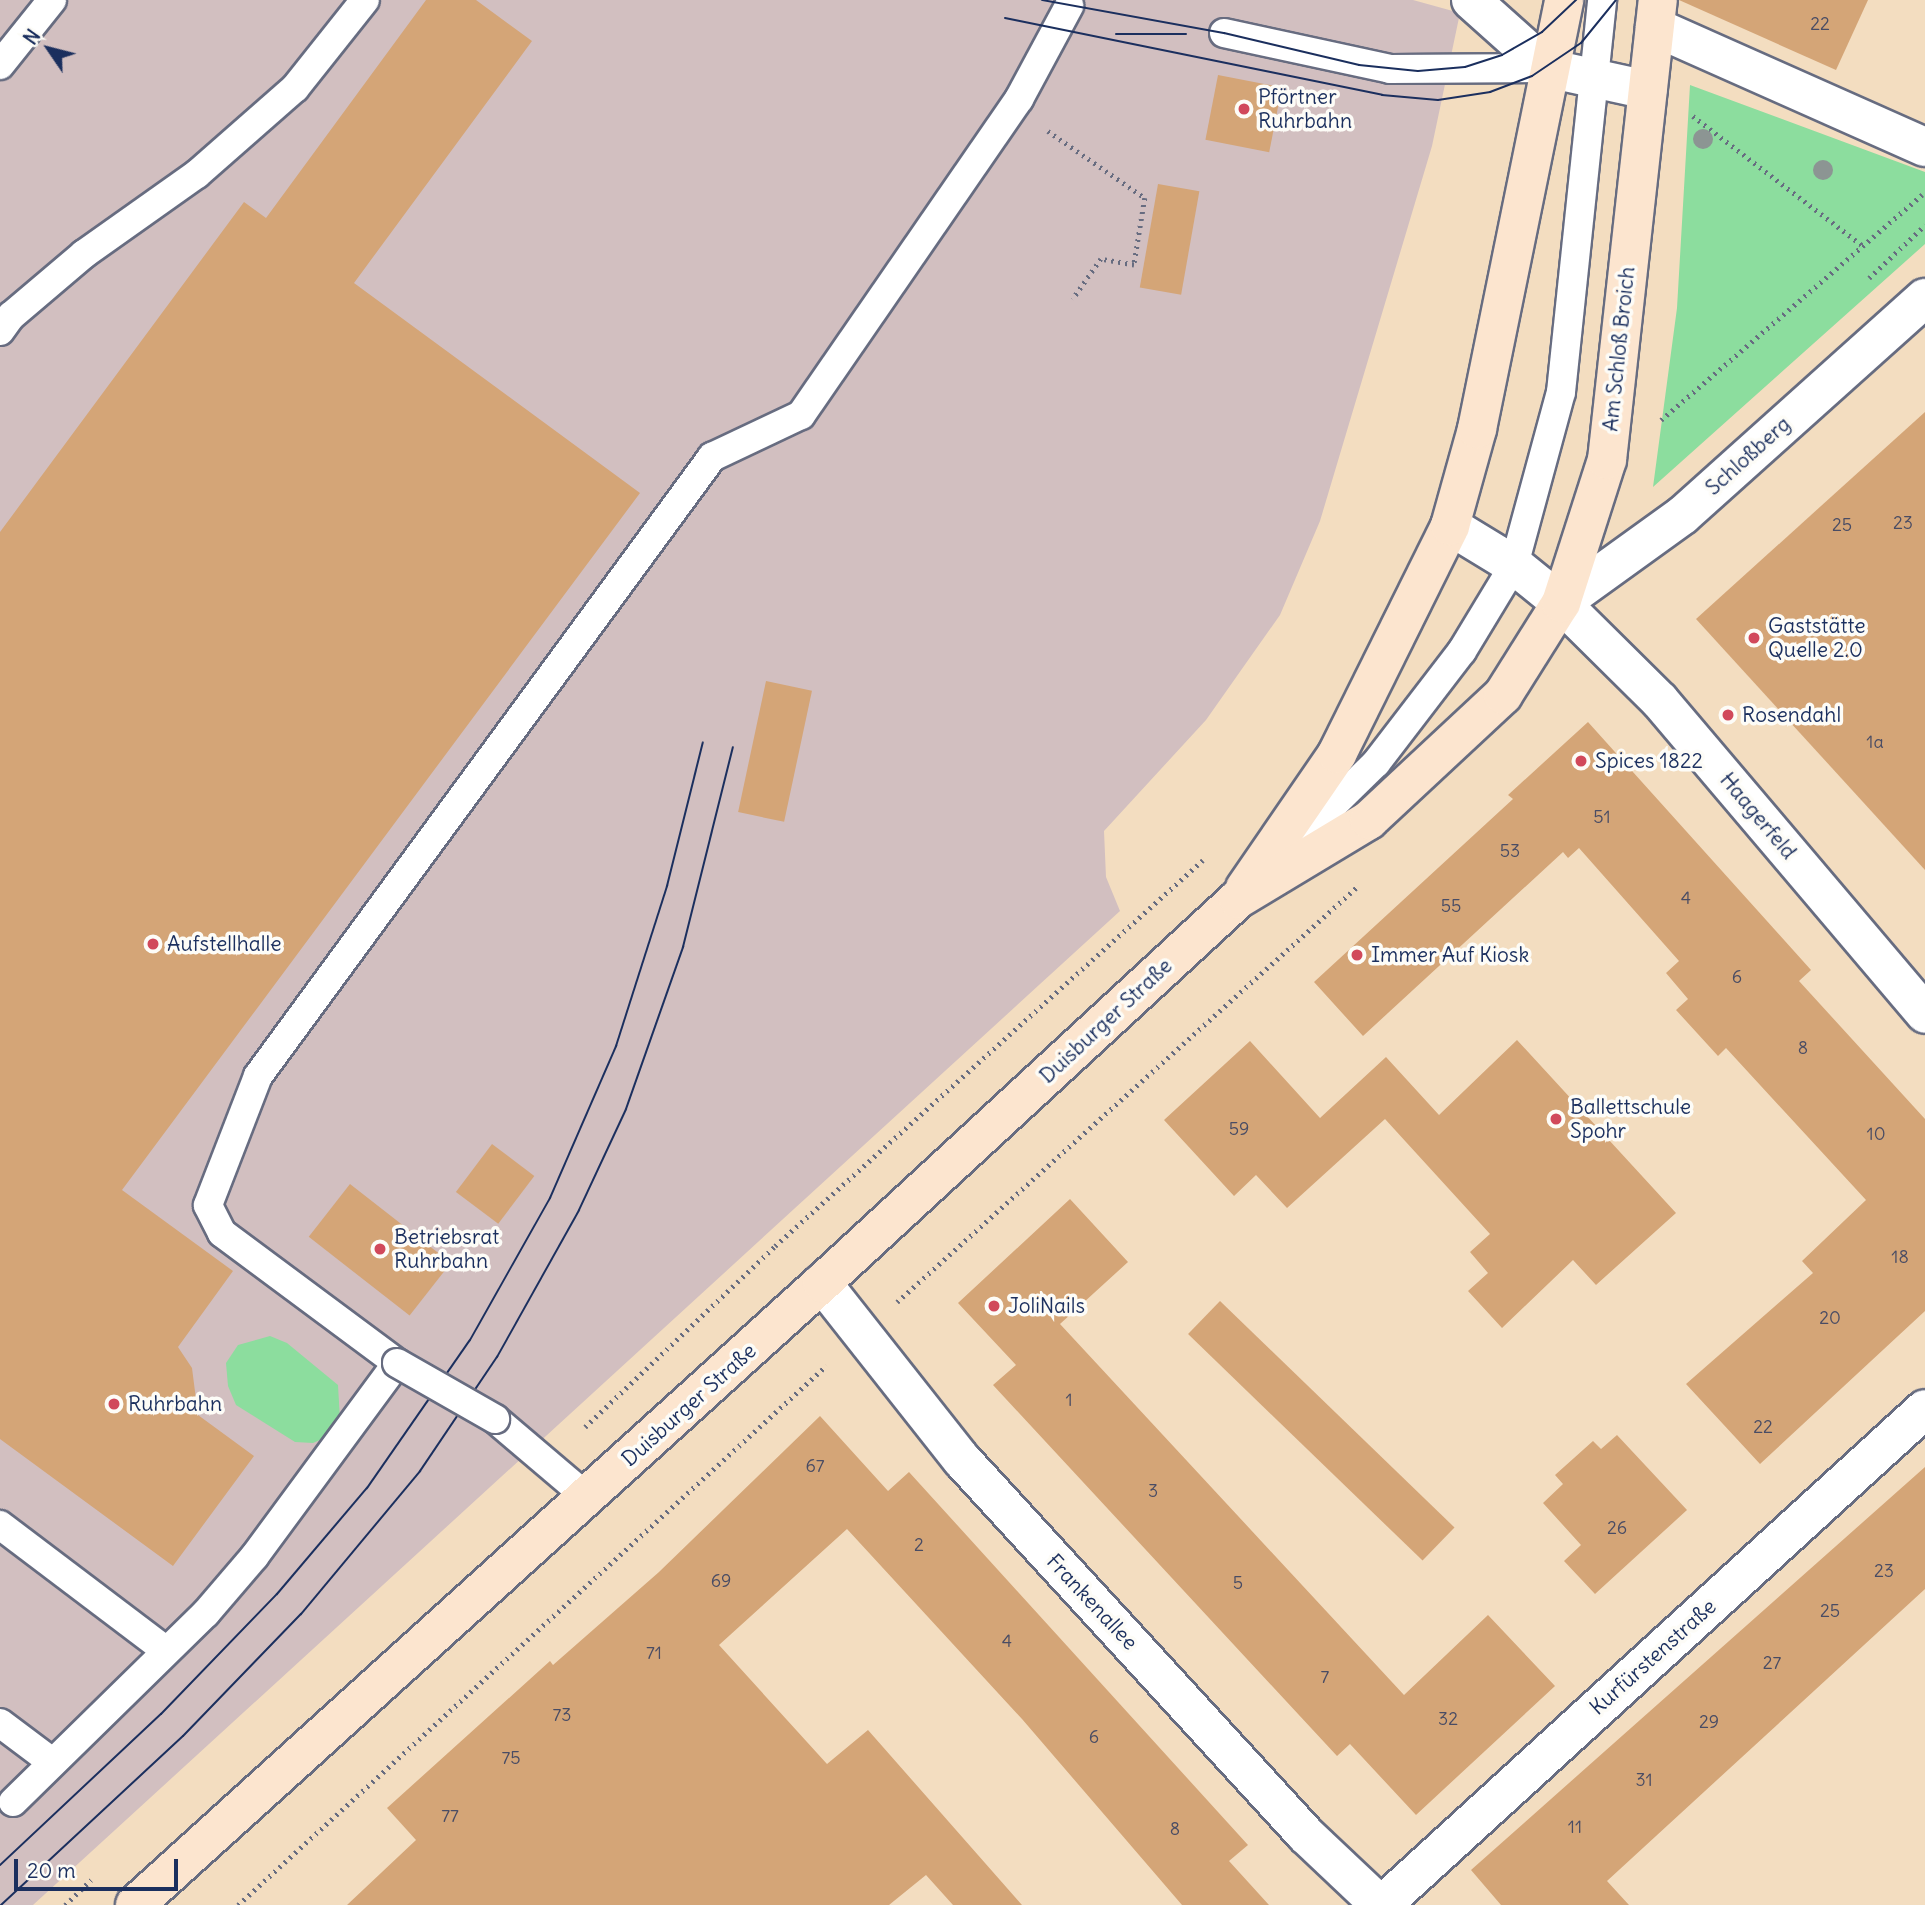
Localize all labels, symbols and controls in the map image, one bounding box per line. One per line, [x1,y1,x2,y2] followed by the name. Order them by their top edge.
[1810,13,1830,35] house number: 22
[14,14,84,84] north arrow
[18,25,45,49] text: N
[1258,84,1352,134] place label: Pförtner Ruhrbahn
[1236,101,1252,117] marker: Pförtner Ruhrbahn
[1598,265,1640,433] street label: Am Schloß Broich
[1700,411,1796,501] street label: Schloßberg
[1893,512,1913,534] house number: 23
[1832,514,1852,536] house number: 25
[1768,613,1866,663] place label: Gaststätte Quelle 2.0
[1746,630,1762,646] marker: Gaststätte Quelle 2.0
[1742,702,1841,728] place label: Rosendahl
[1720,707,1736,723] marker: Rosendahl
[1866,731,1884,753] house number: 1a
[1595,748,1703,774] place label: Spices 1822
[1573,753,1589,769] marker: Spices 1822
[1715,768,1801,864] street label: Haagerfeld
[1593,806,1611,828] house number: 51
[1500,840,1520,862] house number: 53
[1681,887,1691,909] house number: 4
[1441,895,1461,917] house number: 55
[167,931,282,957] place label: Aufstellhalle
[145,936,161,952] marker: Aufstellhalle
[1371,942,1529,968] place label: Immer Auf Kiosk
[1349,947,1365,963] marker: Immer Auf Kiosk
[1035,953,1177,1089] street label: Duisburger Straße
[1732,966,1742,988] house number: 6
[1798,1037,1808,1059] house number: 8
[1570,1094,1691,1144] place label: Ballettschule Spohr
[1548,1111,1564,1127] marker: Ballettschule Spohr
[1229,1118,1249,1140] house number: 59
[1867,1123,1885,1145] house number: 10
[394,1224,499,1274] place label: Betriebsrat Ruhrbahn
[372,1241,388,1257] marker: Betriebsrat Ruhrbahn
[1891,1246,1909,1268] house number: 18
[1008,1293,1085,1319] place label: JoliNails
[986,1298,1002,1314] marker: JoliNails
[1819,1307,1841,1329] house number: 20
[617,1338,761,1472] street label: Duisburger Straße
[1065,1389,1073,1411] house number: 1
[128,1391,222,1417] place label: Ruhrbahn
[106,1396,122,1412] marker: Ruhrbahn
[1753,1416,1773,1438] house number: 22
[805,1455,825,1477] house number: 67
[1148,1480,1158,1502] house number: 3
[1607,1517,1627,1539] house number: 26
[914,1534,924,1556] house number: 2
[1041,1549,1143,1655] street label: Frankenallee
[1874,1560,1894,1582] house number: 23
[711,1570,731,1592] house number: 69
[1233,1572,1243,1594] house number: 5
[1585,1594,1721,1720] street label: Kurfürstenstraße
[1820,1600,1840,1622] house number: 25
[1002,1630,1012,1652] house number: 4
[646,1642,662,1664] house number: 71
[1763,1652,1781,1674] house number: 27
[1321,1666,1329,1688] house number: 7
[552,1704,572,1726] house number: 73
[1438,1708,1458,1730] house number: 32
[1699,1711,1719,1733] house number: 29
[1089,1726,1099,1748] house number: 6
[501,1747,521,1769] house number: 75
[1635,1769,1653,1791] house number: 31
[441,1805,459,1827] house number: 77
[1568,1816,1582,1838] house number: 11
[1170,1818,1180,1840] house number: 8
[18,1846,182,1890] scale bar
[27,1857,76,1884] text: 20 m

